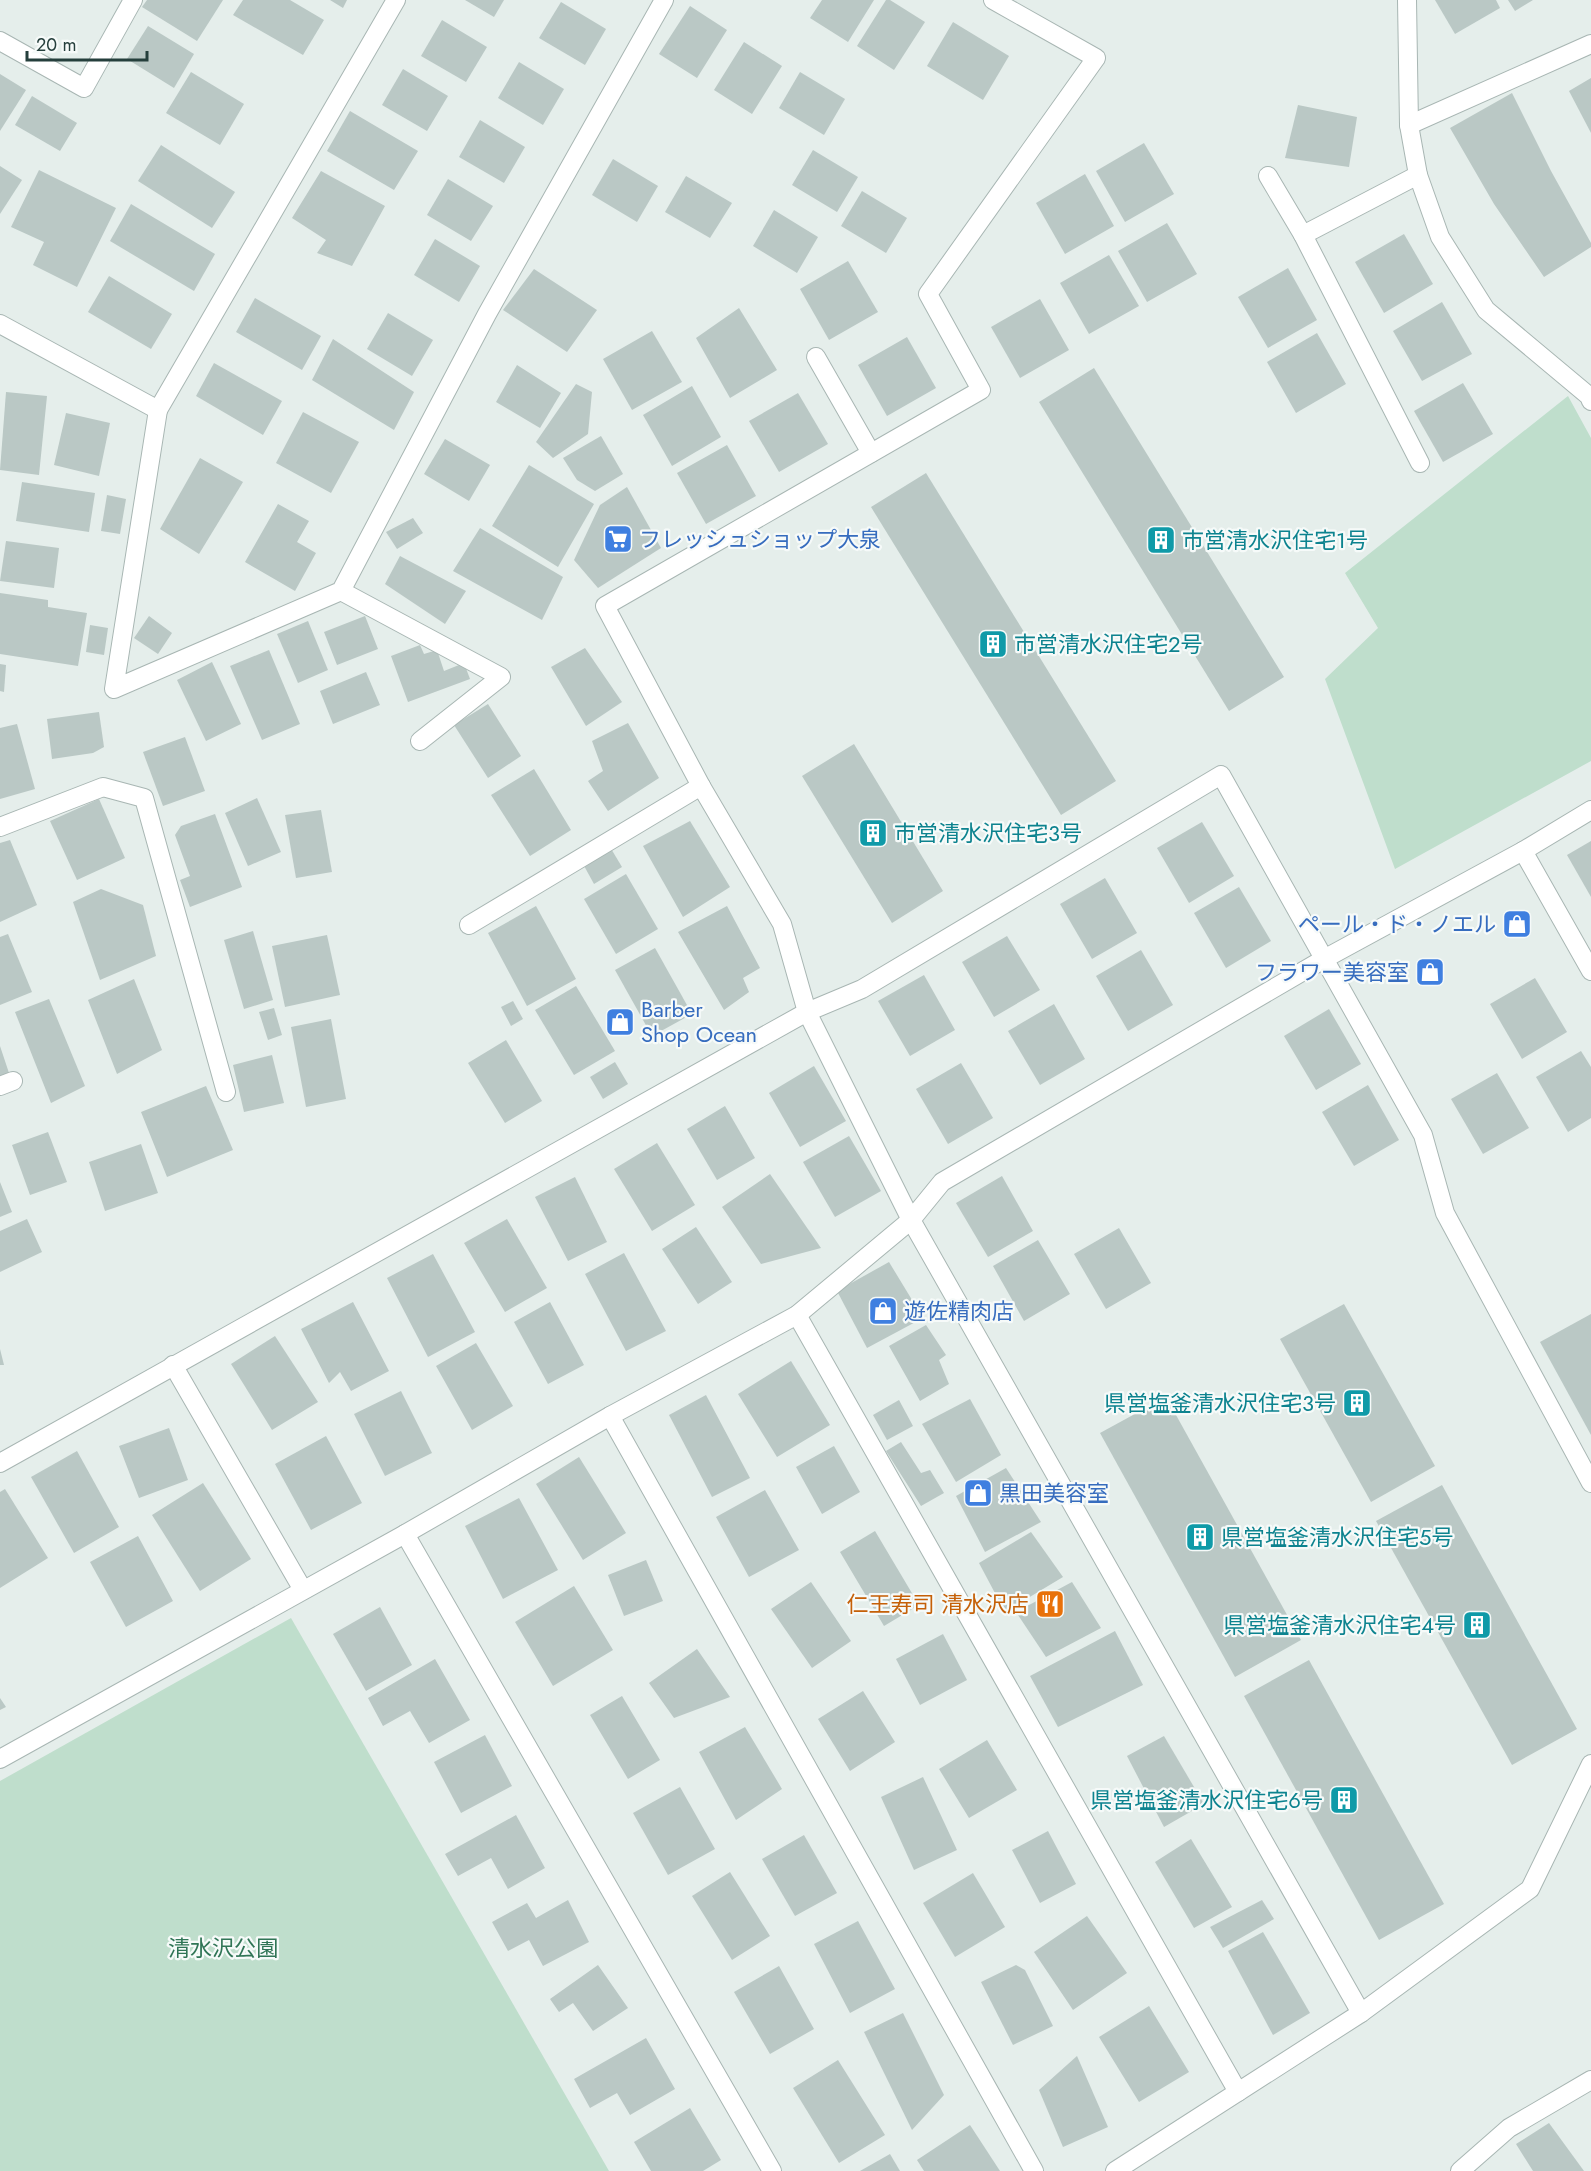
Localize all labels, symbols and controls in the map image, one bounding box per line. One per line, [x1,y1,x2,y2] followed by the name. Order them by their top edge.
[27,24,147,62] scale bar
[36,32,76,58] text: 20 m
[602,523,634,555] supermarket icon: フレッシュショップ大泉
[639,523,881,555] place label: フレッシュショップ大泉
[1145,524,1177,556] building icon: 市営清水沢住宅1号
[1182,524,1368,556] place label: 市営清水沢住宅1号
[977,628,1009,660] building icon: 市営清水沢住宅2号
[1014,628,1203,660] place label: 市営清水沢住宅2号
[857,817,889,849] building icon: 市営清水沢住宅3号
[894,817,1082,849] place label: 市営清水沢住宅3号
[1298,908,1496,940] place label: ペール・ド・ノエル
[1501,908,1533,940] shop icon: ペール・ド・ノエル
[1255,956,1409,988] place label: フラワー美容室
[1414,956,1446,988] shop icon: フラワー美容室
[641,993,757,1050] place label: Barber Shop Ocean
[604,1006,636,1038] shop icon: Barber Shop Ocean
[867,1295,899,1327] shop icon: 遊佐精肉店
[904,1295,1014,1327] place label: 遊佐精肉店
[1104,1387,1336,1419] place label: 県営塩釜清水沢住宅3号
[1341,1387,1373,1419] building icon: 県営塩釜清水沢住宅3号
[962,1477,994,1509] shop icon: 黒田美容室
[999,1477,1109,1509] place label: 黒田美容室
[1184,1521,1216,1553] building icon: 県営塩釜清水沢住宅5号
[1221,1521,1453,1553] place label: 県営塩釜清水沢住宅5号
[846,1588,1029,1620] place label: 仁王寿司 清水沢店
[1034,1588,1066,1620] restaurant icon: 仁王寿司 清水沢店
[1223,1609,1456,1641] place label: 県営塩釜清水沢住宅4号
[1461,1609,1493,1641] building icon: 県営塩釜清水沢住宅4号
[1090,1784,1323,1816] place label: 県営塩釜清水沢住宅6号
[1328,1784,1360,1816] building icon: 県営塩釜清水沢住宅6号
[168,1932,278,1964] park label: 清水沢公園

